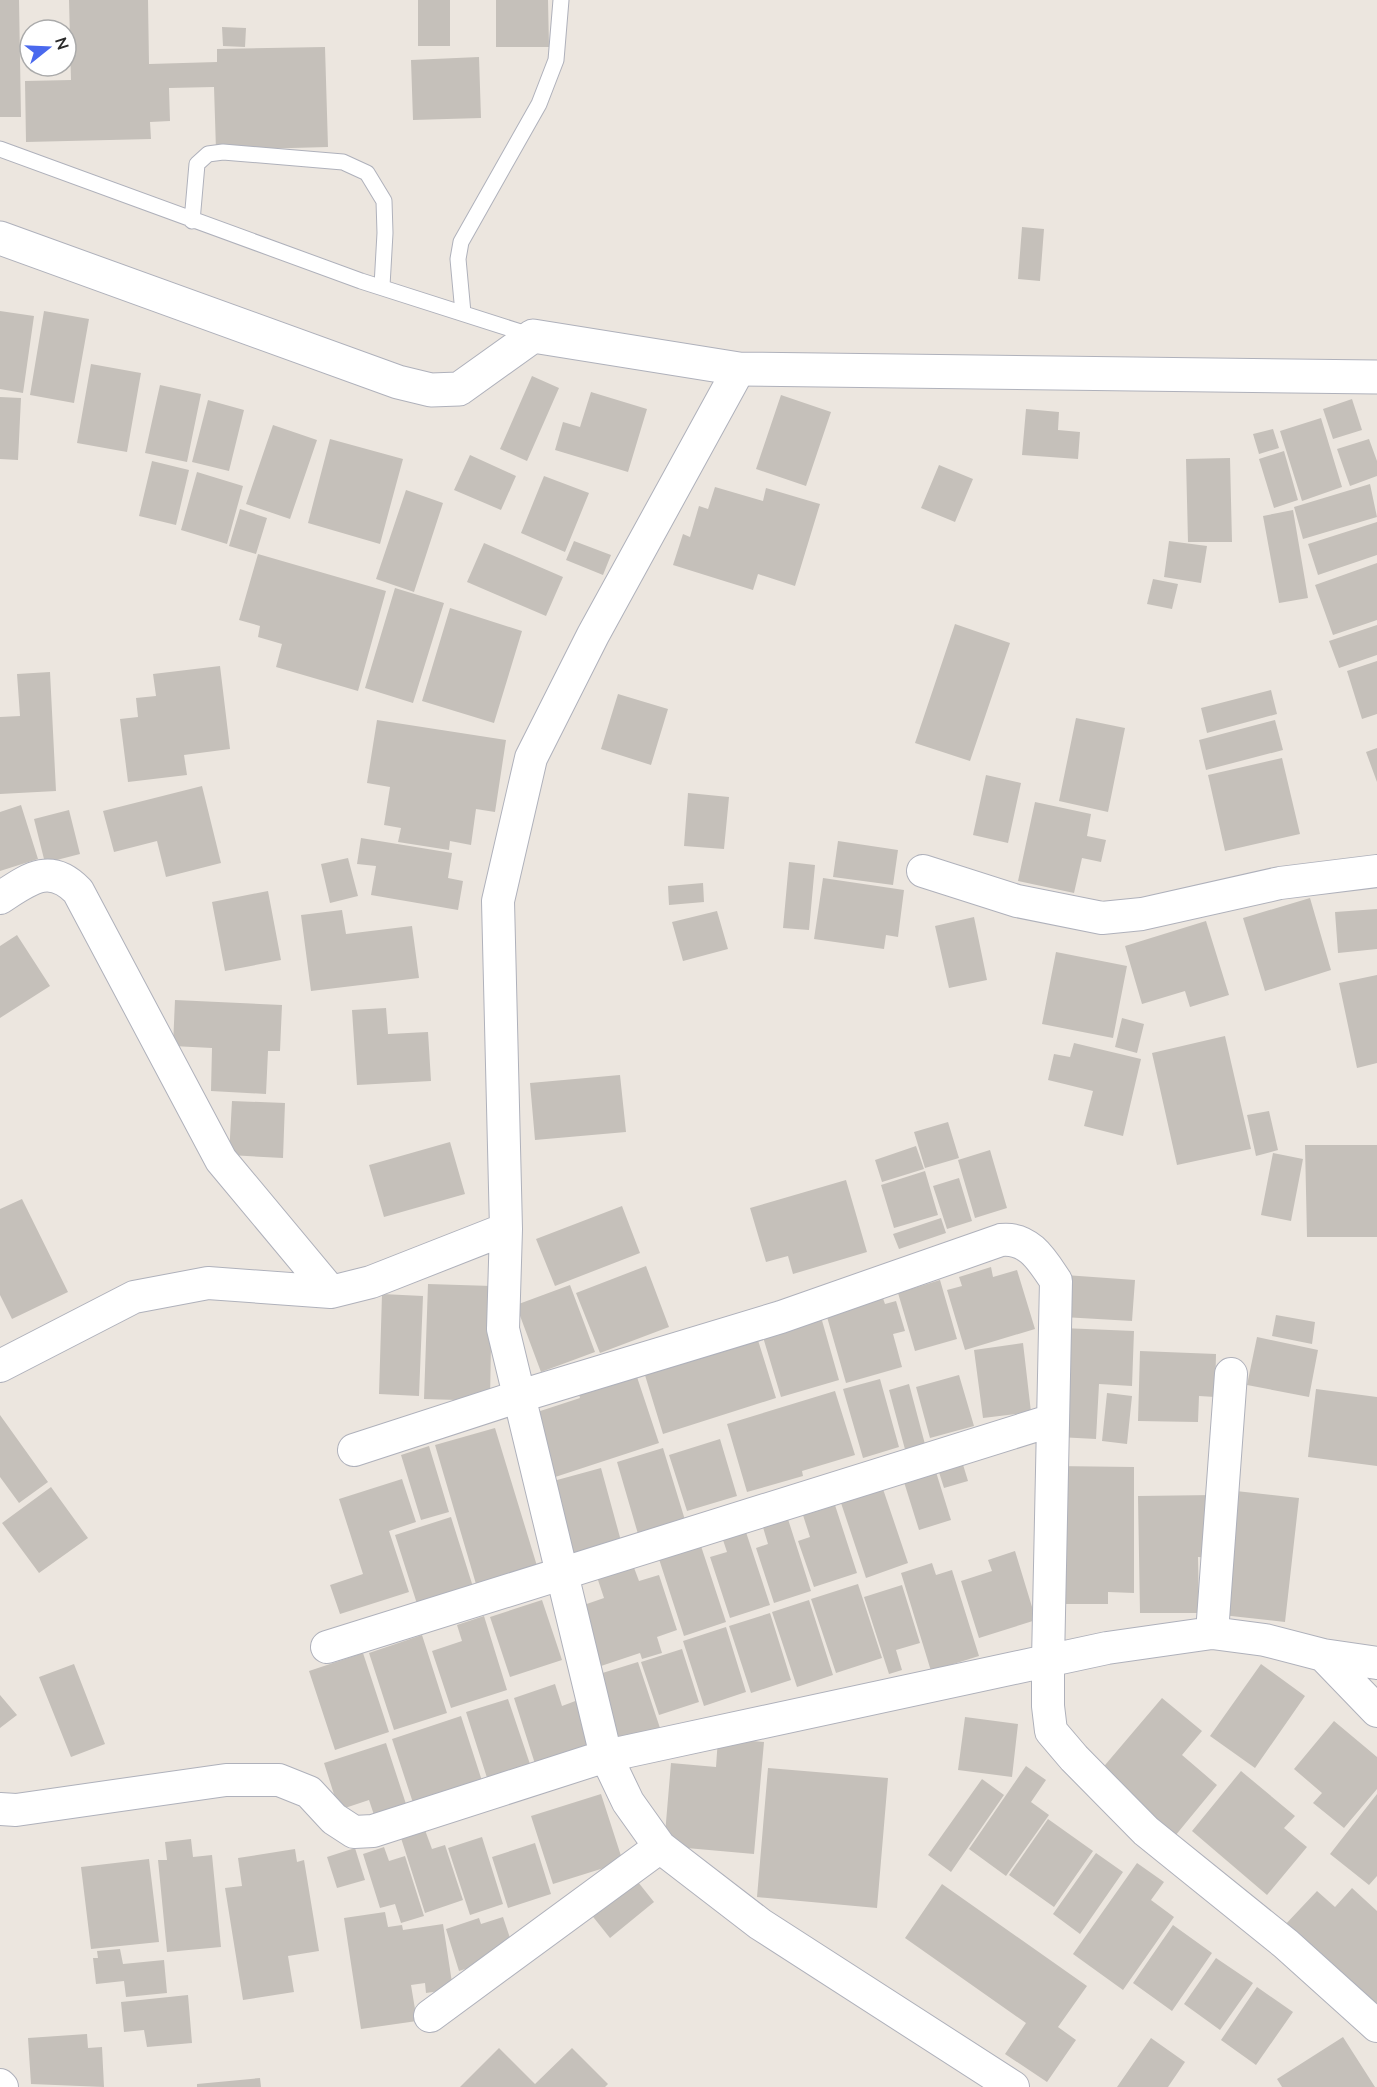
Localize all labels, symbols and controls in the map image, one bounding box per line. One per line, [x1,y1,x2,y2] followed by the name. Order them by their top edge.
[18,18,78,78] north arrow
[49,35,74,53] text: N

